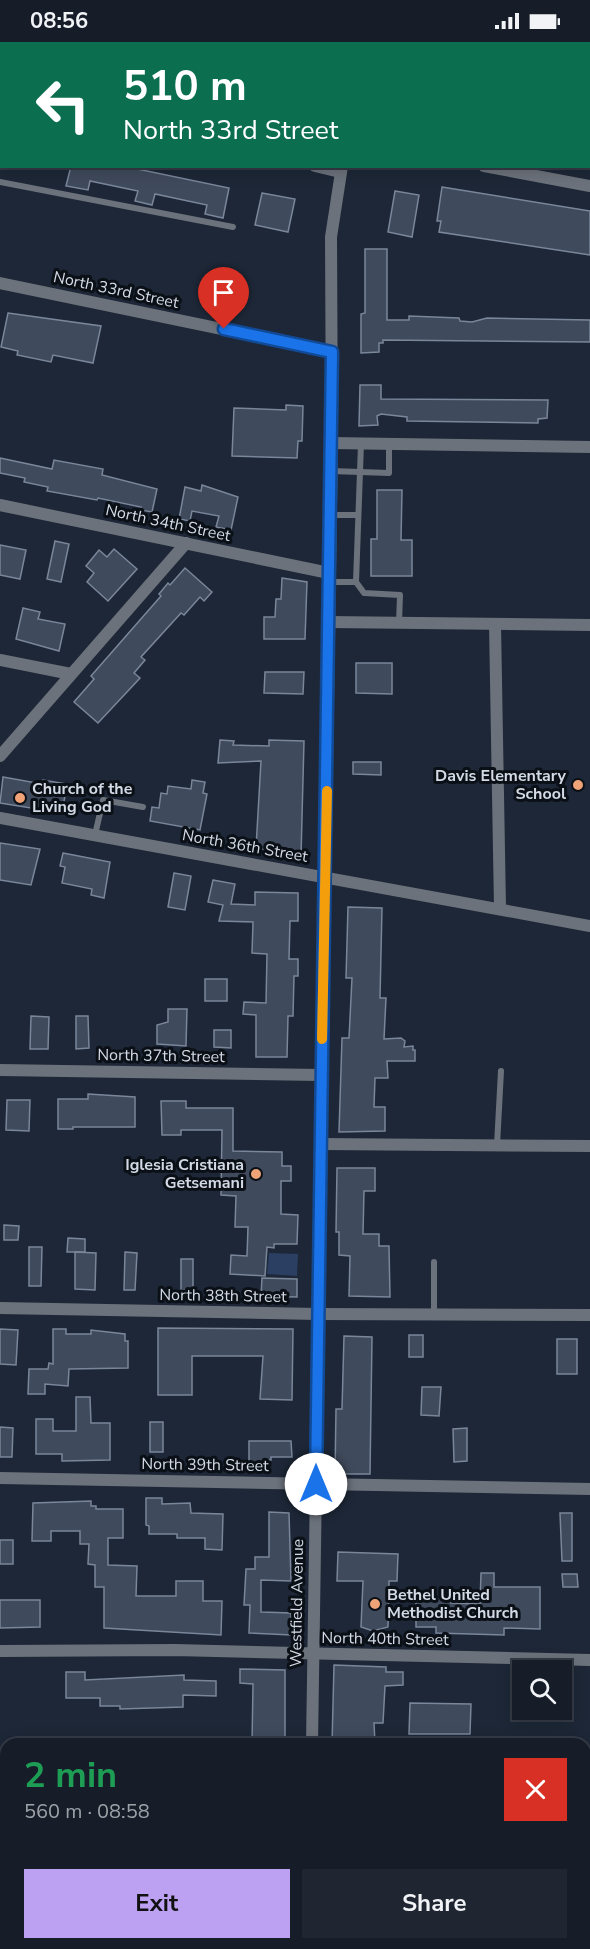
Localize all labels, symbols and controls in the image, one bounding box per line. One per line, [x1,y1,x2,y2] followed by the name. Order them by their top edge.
[30,6,88,36] text: 08:56
[123,58,247,115] text: 510 m
[24,66,102,144] icon: left
[123,112,338,149] text: North 33rd Street
[51,266,181,314] street label: North 33rd Street
[198,267,249,329] pin
[207,276,240,309] icon: arrive
[103,499,233,547] street label: North 34th Street
[435,765,567,805] place label: Davis Elementary School
[32,778,133,818] place label: Church of the Living God
[571,778,585,792] marker: Davis Elementary School
[13,791,27,805] marker: Church of the Living God
[180,824,310,868] street label: North 36th Street
[97,1044,225,1068] street label: North 37th Street
[125,1154,244,1194] place label: Iglesia Cristiana Getsemani
[249,1167,263,1181] marker: Iglesia Cristiana Getsemani
[159,1284,287,1308] street label: North 38th Street
[284,1452,348,1516] position arrow
[141,1453,269,1477] street label: North 39th Street
[285,1539,309,1667] street label: Westfield Avenue
[387,1584,519,1624] place label: Bethel United Methodist Church
[368,1597,382,1611] marker: Bethel United Methodist Church
[321,1627,449,1651] street label: North 40th Street
[512,1660,572,1720] map controls
[512,1660,572,1720] button: search
[24,1751,117,1800] text: 2 min
[504,1758,567,1821] button: close
[24,1798,150,1825] text: 560 m · 08:58
[24,1869,290,1938] button: Exit
[302,1869,567,1938] button: Share

